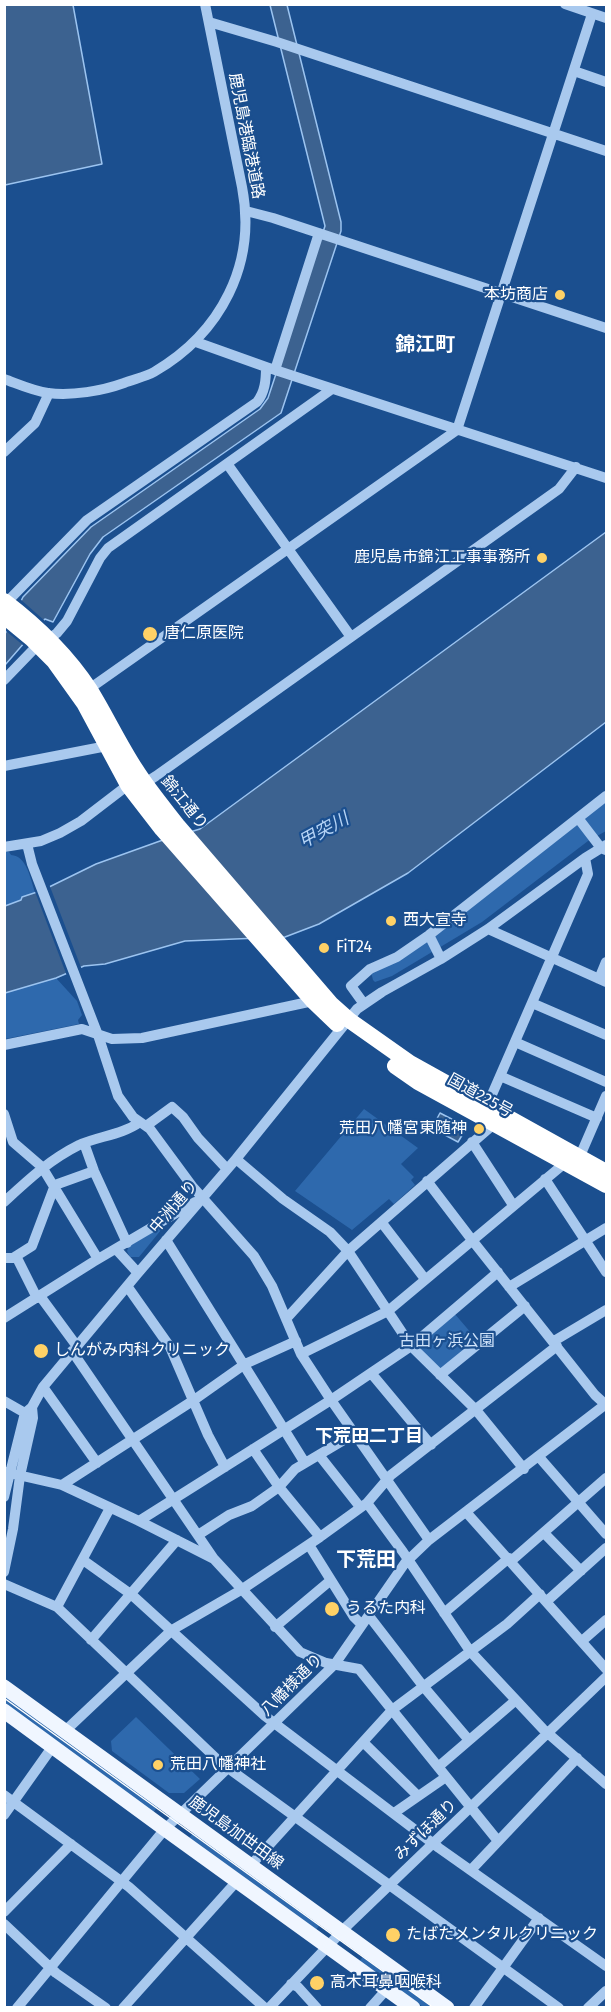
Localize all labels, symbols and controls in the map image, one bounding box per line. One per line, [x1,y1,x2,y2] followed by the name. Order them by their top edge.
[224,71,268,201] street label: 鹿児島港臨港道路
[484,285,548,305] place label: 本坊商店
[553,288,567,302] marker: 本坊商店
[395,333,455,357] district label: 錦江町
[354,548,530,568] place label: 鹿児島市錦江工事事務所
[535,551,549,565] marker: 鹿児島市錦江工事事務所
[164,624,244,644] place label: 唐仁原医院
[141,625,159,643] marker: 唐仁原医院
[156,772,212,834] street label: 錦江通り
[295,808,353,854] water label: 甲突川
[403,911,467,931] place label: 西大宣寺
[384,914,398,928] marker: 西大宣寺
[336,938,372,958] place label: FiT24
[317,941,331,955] marker: FiT24
[444,1070,516,1122] street label: 国道225号
[339,1119,467,1139] place label: 荒田八幡宮東随神
[472,1122,486,1136] marker: 荒田八幡宮東随神
[146,1177,202,1237] street label: 中洲通り
[399,1332,495,1352] park label: 古田ヶ浜公園
[54,1341,230,1361] place label: しんがみ内科クリニック
[32,1342,50,1360] marker: しんがみ内科クリニック
[315,1426,423,1448] district label: 下荒田二丁目
[336,1548,396,1572] district label: 下荒田
[346,1599,426,1619] place label: うるた内科
[323,1600,341,1618] marker: うるた内科
[257,1650,327,1720] street label: 八幡様通り
[170,1755,266,1775] place label: 荒田八幡神社
[151,1758,165,1772] marker: 荒田八幡神社
[185,1792,287,1874] street label: 鹿児島加世田線
[391,1795,461,1865] street label: みずほ通り
[406,1925,598,1945] place label: たばたメンタルクリニック
[384,1926,402,1944] marker: たばたメンタルクリニック
[330,1973,442,1993] place label: 高木耳鼻咽喉科
[308,1974,326,1992] marker: 高木耳鼻咽喉科

